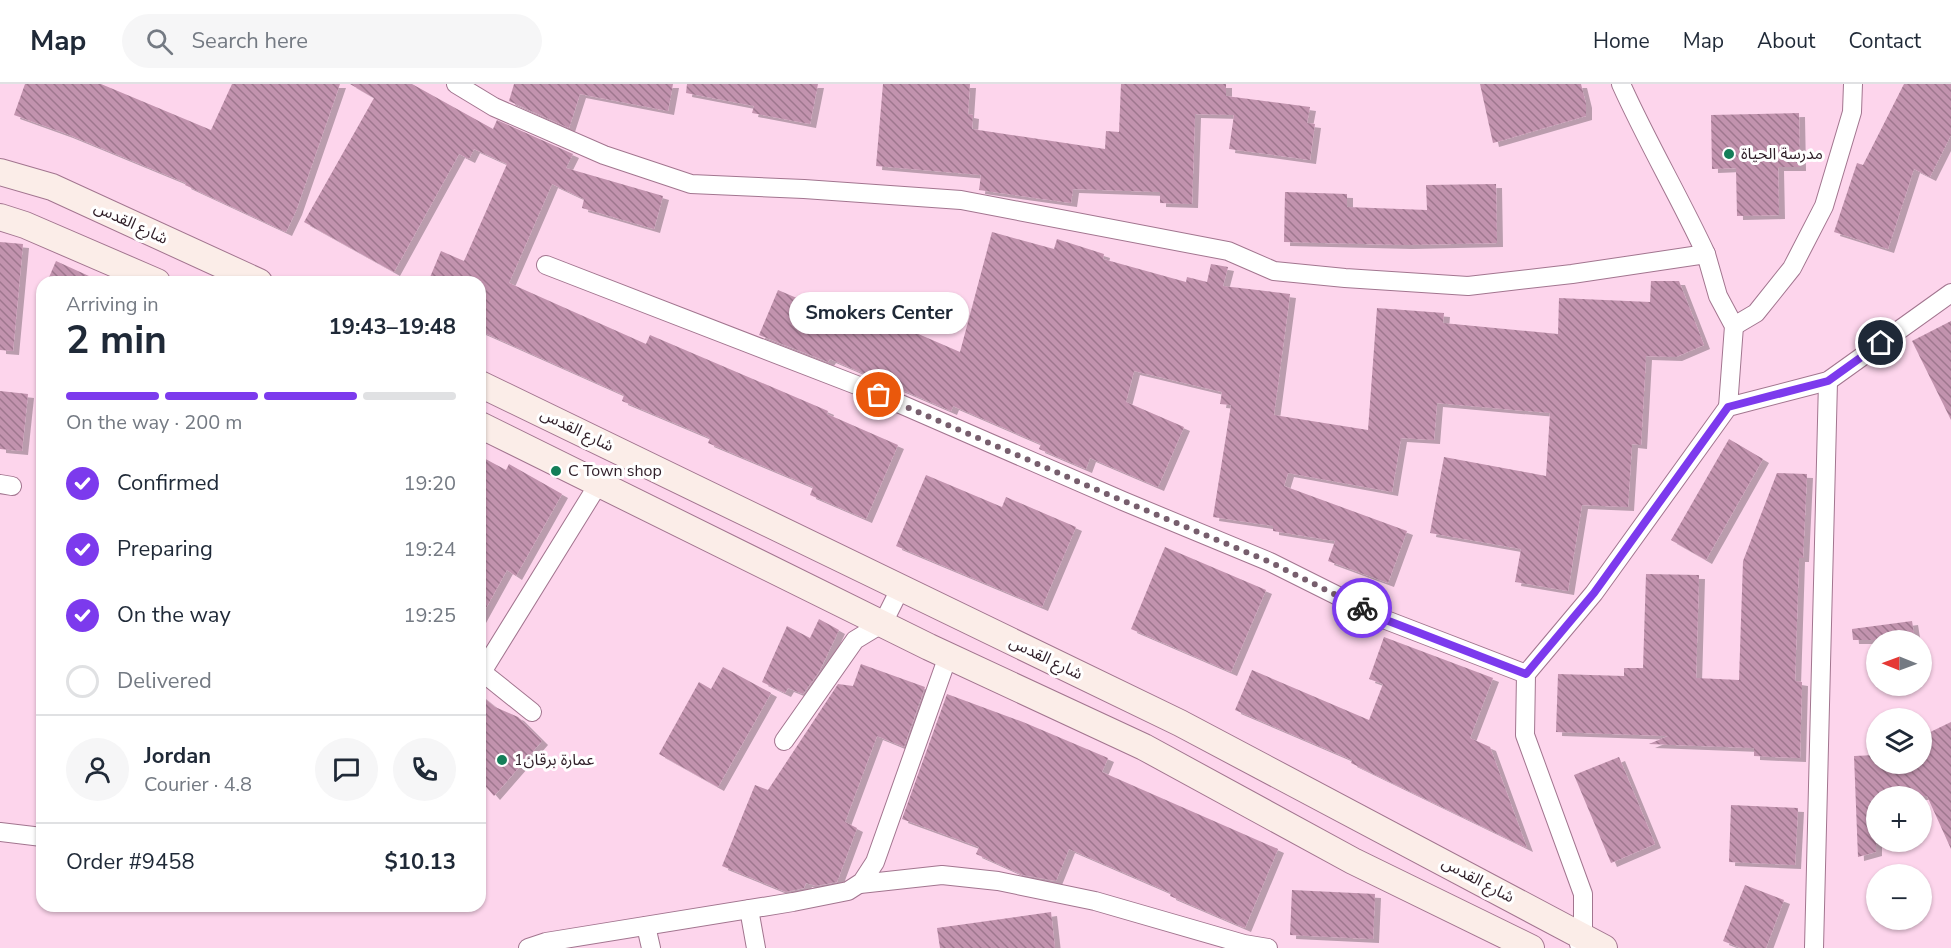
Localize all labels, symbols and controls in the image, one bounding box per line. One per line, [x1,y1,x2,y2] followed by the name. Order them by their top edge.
[122,14,542,68] search box
[30,22,86,60] text: Map
[143,25,176,58] icon: search
[191,26,308,56] text: Search here
[1593,27,1650,55] text: Home
[1683,27,1724,55] text: Map
[1757,27,1815,55] text: About
[1848,27,1921,55] text: Contact
[1741,143,1823,165] place label: مدرسة الحياة
[1722,147,1736,161] marker: مدرسة الحياة
[90,196,171,251] street label: شارع القدس
[66,291,159,318] text: Arriving in
[789,293,969,335] callout: Smokers Center
[805,299,953,326] text: Smokers Center
[328,312,456,342] text: 19:43–19:48
[66,314,167,367] text: 2 min
[1855,317,1906,368] pin
[1864,326,1897,359] icon: home
[853,369,904,420] pin
[862,378,895,411] icon: bag
[536,403,617,458] street label: شارع القدس
[66,409,242,436] text: On the way · 200 m
[568,460,662,482] place label: C Town shop
[549,464,563,478] marker: C Town shop
[66,467,99,500] icon: check
[117,468,219,498] text: Confirmed
[403,470,456,497] text: 19:20
[66,533,99,566] icon: check
[117,534,213,564] text: Preparing
[403,536,456,563] text: 19:24
[1332,578,1392,638] courier
[1346,592,1379,625] icon: bike
[66,599,99,632] icon: check
[117,600,231,630] text: On the way
[403,602,456,629] text: 19:25
[1866,630,1932,696] north arrow
[1866,630,1932,930] map controls
[1005,631,1086,686] street label: شارع القدس
[117,666,212,696] text: Delivered
[1866,708,1932,774] button: layers
[66,738,129,801] button: person
[315,738,378,801] button: chat
[393,738,456,801] button: phone
[144,741,211,771] text: Jordan
[514,749,594,771] place label: 1عمارة برقان
[495,753,509,767] marker: 1عمارة برقان
[144,771,252,798] text: Courier · 4.8
[1866,786,1932,852] button: +
[66,847,195,877] text: Order #9458
[385,847,456,877] text: $10.13
[1437,852,1518,909] street label: شارع القدس
[1866,864,1932,930] button: −

